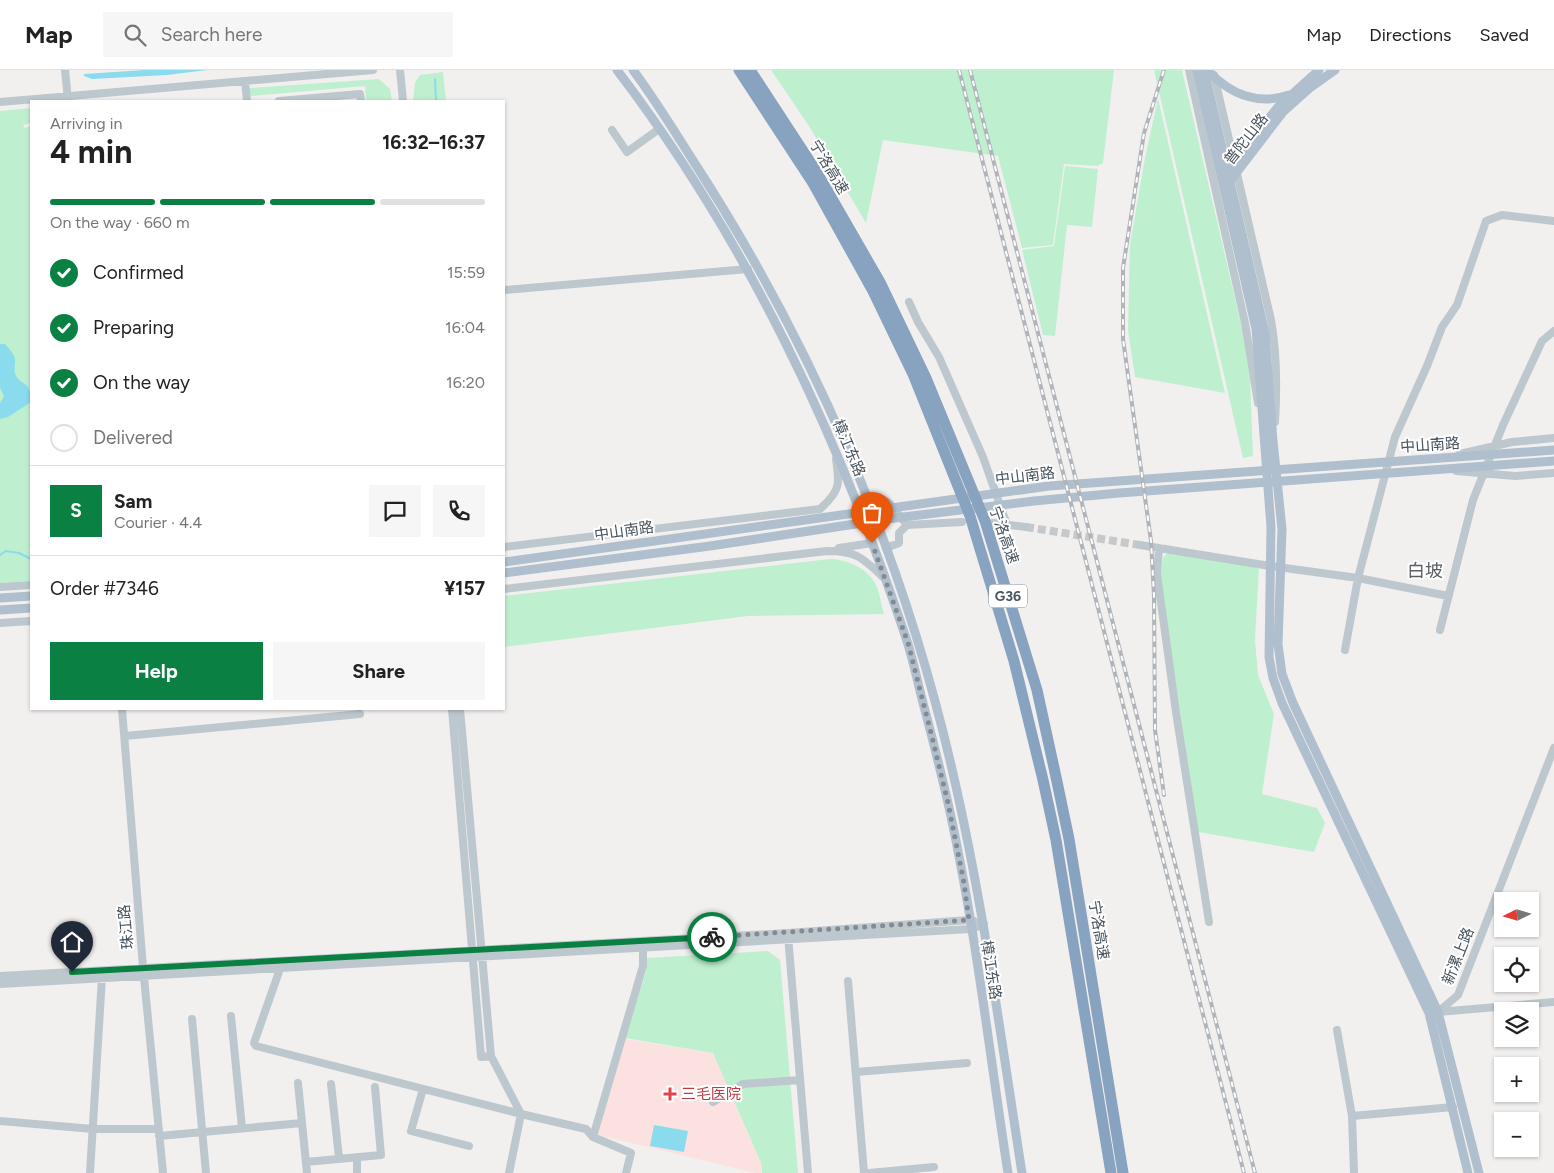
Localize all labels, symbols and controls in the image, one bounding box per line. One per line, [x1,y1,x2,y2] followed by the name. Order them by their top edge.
[103,12,453,57] search box
[25,20,73,49] text: Map
[121,21,149,49] icon: search
[161,23,262,46] text: Search here
[1306,24,1341,46] text: Map
[1369,24,1451,46] text: Directions
[1479,24,1529,46] text: Saved
[1220,110,1272,168] street label: 普陀山路
[50,114,122,133] text: Arriving in
[382,131,485,154] text: 16:32–16:37
[50,133,132,171] text: 4 min
[806,137,852,197] street label: 宁洛高速
[50,213,190,232] text: On the way · 660 m
[50,259,78,287] icon: check
[93,261,184,284] text: Confirmed
[447,263,485,282] text: 15:59
[50,314,78,342] icon: check
[93,316,174,339] text: Preparing
[445,318,485,337] text: 16:04
[50,369,78,397] icon: check
[93,371,190,394] text: On the way
[446,373,485,392] text: 16:20
[829,417,869,479] street label: 樟江东路
[93,426,173,449] text: Delivered
[1399,434,1461,456] street label: 中山南路
[994,463,1056,489] street label: 中山南路
[369,485,421,537] button: chat
[433,485,485,537] button: phone
[114,490,152,513] text: Sam
[851,492,893,543] pin
[70,499,82,522] text: S
[858,499,886,527] icon: bag
[986,504,1022,566] street label: 宁洛高速
[114,513,202,532] text: Courier · 4.4
[593,518,655,544] street label: 中山南路
[1407,560,1443,582] district label: 白坡
[50,577,159,600] text: Order #7346
[444,577,485,600] text: ¥157
[989,584,1027,608] road number: G36
[50,642,263,700] button: Help
[273,642,485,700] button: Share
[1494,892,1539,938] north arrow
[1494,892,1539,1157] map controls
[1085,899,1113,961] street label: 宁洛高速
[115,904,137,950] street label: 珠江路
[687,912,737,962] courier
[51,921,93,972] pin
[698,923,726,951] icon: bike
[1438,925,1478,987] street label: 新漯上路
[58,928,86,956] icon: home
[977,939,1005,1001] street label: 樟江东路
[1494,947,1539,992] button: locate
[1494,1002,1539,1047] button: layers
[1494,1057,1539,1102] button: +
[681,1085,741,1103] place label: 三毛医院
[663,1087,677,1101] marker: 三毛医院
[1494,1112,1539,1157] button: −

